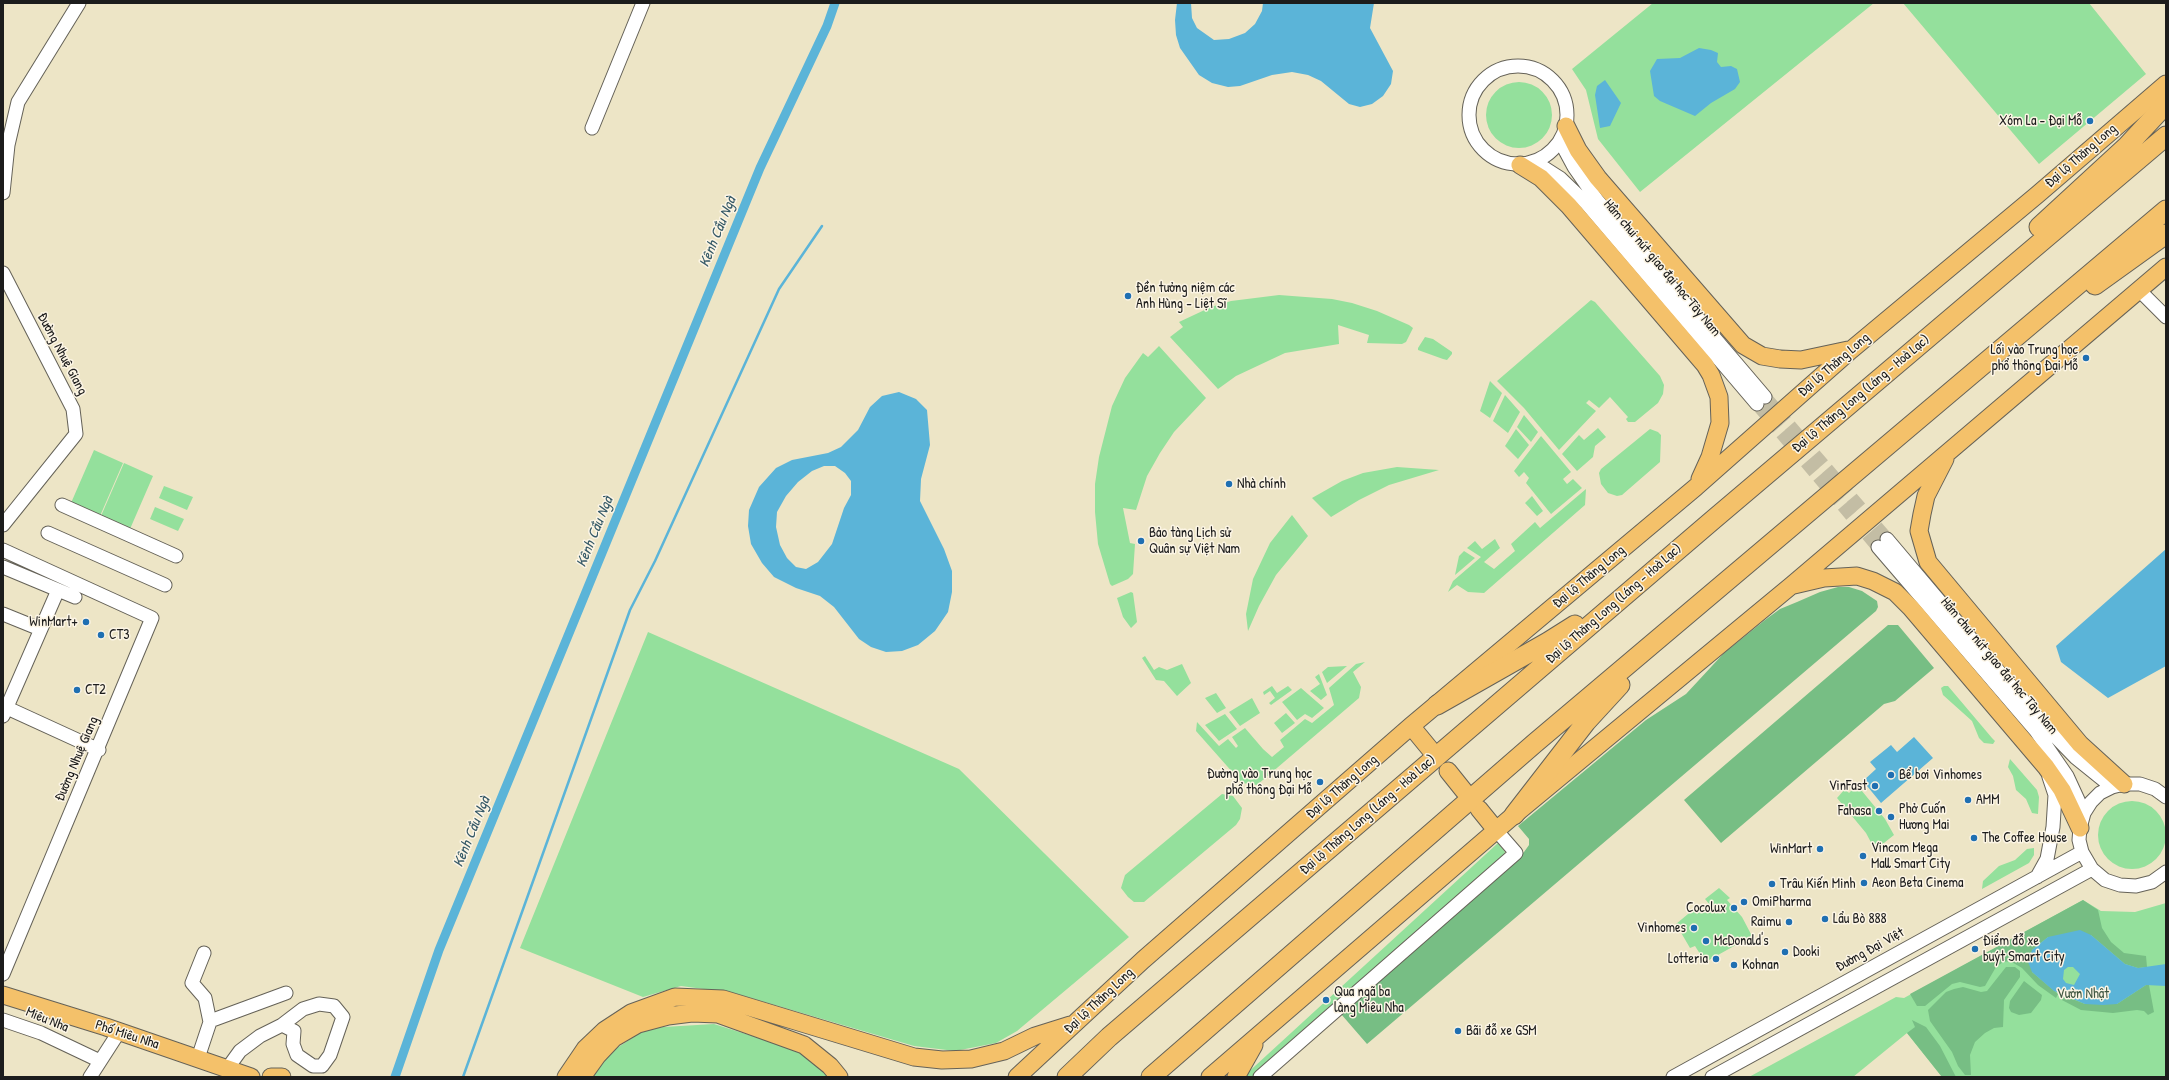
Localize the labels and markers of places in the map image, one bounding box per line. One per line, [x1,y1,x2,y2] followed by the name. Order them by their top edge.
[1999,113,2082,129] place label: Xóm La - Đại Mỗ
[2085,116,2095,126] marker: Xóm La - Đại Mỗ
[1136,280,1235,312] place label: Đền tưởng niệm các Anh Hùng - Liệt Sĩ
[1123,291,1133,301] marker: Đền tưởng niệm các Anh Hùng - Liệt Sĩ
[1991,342,2078,374] place label: Lối vào Trung học phổ thông Đại Mỗ
[2081,353,2091,363] marker: Lối vào Trung học phổ thông Đại Mỗ
[1237,476,1286,492] place label: Nhà chính
[1224,479,1234,489] marker: Nhà chính
[1149,525,1240,558] place label: Bảo tàng Lịch sử Quân sự Việt Nam
[1136,536,1146,546] marker: Bảo tàng Lịch sử Quân sự Việt Nam
[29,614,78,630] place label: WinMart+
[81,617,91,627] marker: WinMart+
[109,627,129,643] place label: CT3
[96,630,106,640] marker: CT3
[85,682,106,698] place label: CT2
[72,685,82,695] marker: CT2
[1207,766,1312,798] place label: Đường vào Trung học phổ thông Đại Mỗ
[1899,767,1982,783] place label: Bể bơi Vinhomes
[1886,770,1896,780] marker: Bể bơi Vinhomes
[1315,777,1325,787] marker: Đường vào Trung học phổ thông Đại Mỗ
[1829,778,1867,794] place label: VinFast
[1870,781,1880,791] marker: VinFast
[1976,792,1999,808] place label: AMM
[1963,795,1973,805] marker: AMM
[1899,801,1950,834] place label: Phở Cuốn Hương Mai
[1838,803,1871,819] place label: Fahasa
[1874,806,1884,816] marker: Fahasa
[1886,812,1896,822] marker: Phở Cuốn Hương Mai
[1982,830,2067,846] place label: The Coffee House
[1969,833,1979,843] marker: The Coffee House
[1871,840,1950,872] place label: Vincom Mega Mall Smart City
[1770,841,1812,857] place label: WinMart
[1815,844,1825,854] marker: WinMart
[1858,851,1868,861] marker: Vincom Mega Mall Smart City
[1872,875,1964,891] place label: Aeon Beta Cinema
[1780,876,1856,892] place label: Trâu Kiến Minh
[1859,878,1869,888] marker: Aeon Beta Cinema
[1767,879,1777,889] marker: Trâu Kiến Minh
[1752,894,1811,910] place label: OmiPharma
[1739,897,1749,907] marker: OmiPharma
[1686,900,1726,916] place label: Cocolux
[1729,903,1739,913] marker: Cocolux
[1833,911,1887,927] place label: Lẩu Bò 888
[1751,914,1781,930] place label: Raimu
[1820,914,1830,924] marker: Lẩu Bò 888
[1784,917,1794,927] marker: Raimu
[1637,920,1686,936] place label: Vinhomes
[1689,923,1699,933] marker: Vinhomes
[1714,933,1769,949] place label: McDonald's
[1983,933,2065,966] place label: Điểm đỗ xe buýt Smart City
[1701,936,1711,946] marker: McDonald's
[1793,944,1820,960] place label: Dooki
[1970,944,1980,954] marker: Điểm đỗ xe buýt Smart City
[1780,947,1790,957] marker: Dooki
[1668,951,1708,967] place label: Lotteria
[1711,954,1721,964] marker: Lotteria
[1742,957,1779,973] place label: Kohnan
[1729,960,1739,970] marker: Kohnan
[1334,984,1404,1016] place label: Qua ngã ba làng Miêu Nha
[1321,995,1331,1005] marker: Qua ngã ba làng Miêu Nha
[1466,1023,1537,1039] place label: Bãi đỗ xe GSM
[1453,1026,1463,1036] marker: Bãi đỗ xe GSM

